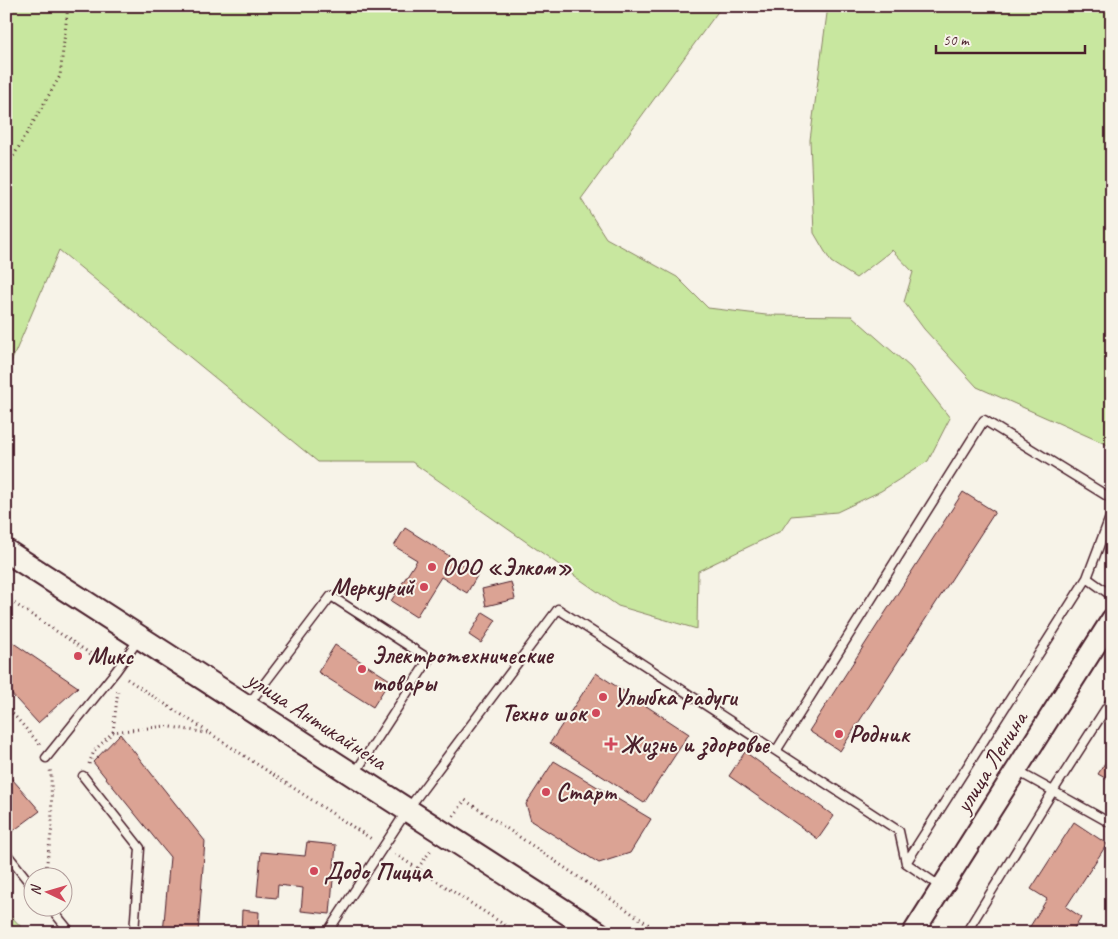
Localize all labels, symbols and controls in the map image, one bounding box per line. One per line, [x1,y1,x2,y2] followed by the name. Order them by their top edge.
[936,22,1084,54] scale bar
[943,31,970,50] text: 50 m
[442,552,572,582] place label: ООО «Элком»
[426,561,438,573] marker: ООО «Элком»
[331,572,416,602] place label: Меркурий
[418,581,430,593] marker: Меркурий
[372,640,554,698] place label: Электротехнические товары
[88,641,135,671] place label: Микс
[72,650,84,662] marker: Микс
[240,663,394,777] street label: улица Антикайнена
[356,663,368,675] marker: Электротехнические товары
[613,682,739,712] place label: Улыбка радуги
[597,691,609,703] marker: Улыбка радуги
[502,698,588,728] place label: Техно шок
[947,704,1035,820] street label: улица Ленина
[590,707,602,719] marker: Техно шок
[849,719,911,749] place label: Родник
[833,728,845,740] marker: Родник
[621,729,770,760] place label: Жизнь и здоровье
[605,738,617,750] marker: Жизнь и здоровье
[556,777,617,807] place label: Старт
[540,786,552,798] marker: Старт
[324,856,434,886] place label: Додо Пицца
[308,865,320,877] marker: Додо Пицца
[22,866,72,916] north arrow
[27,884,45,896] text: N

